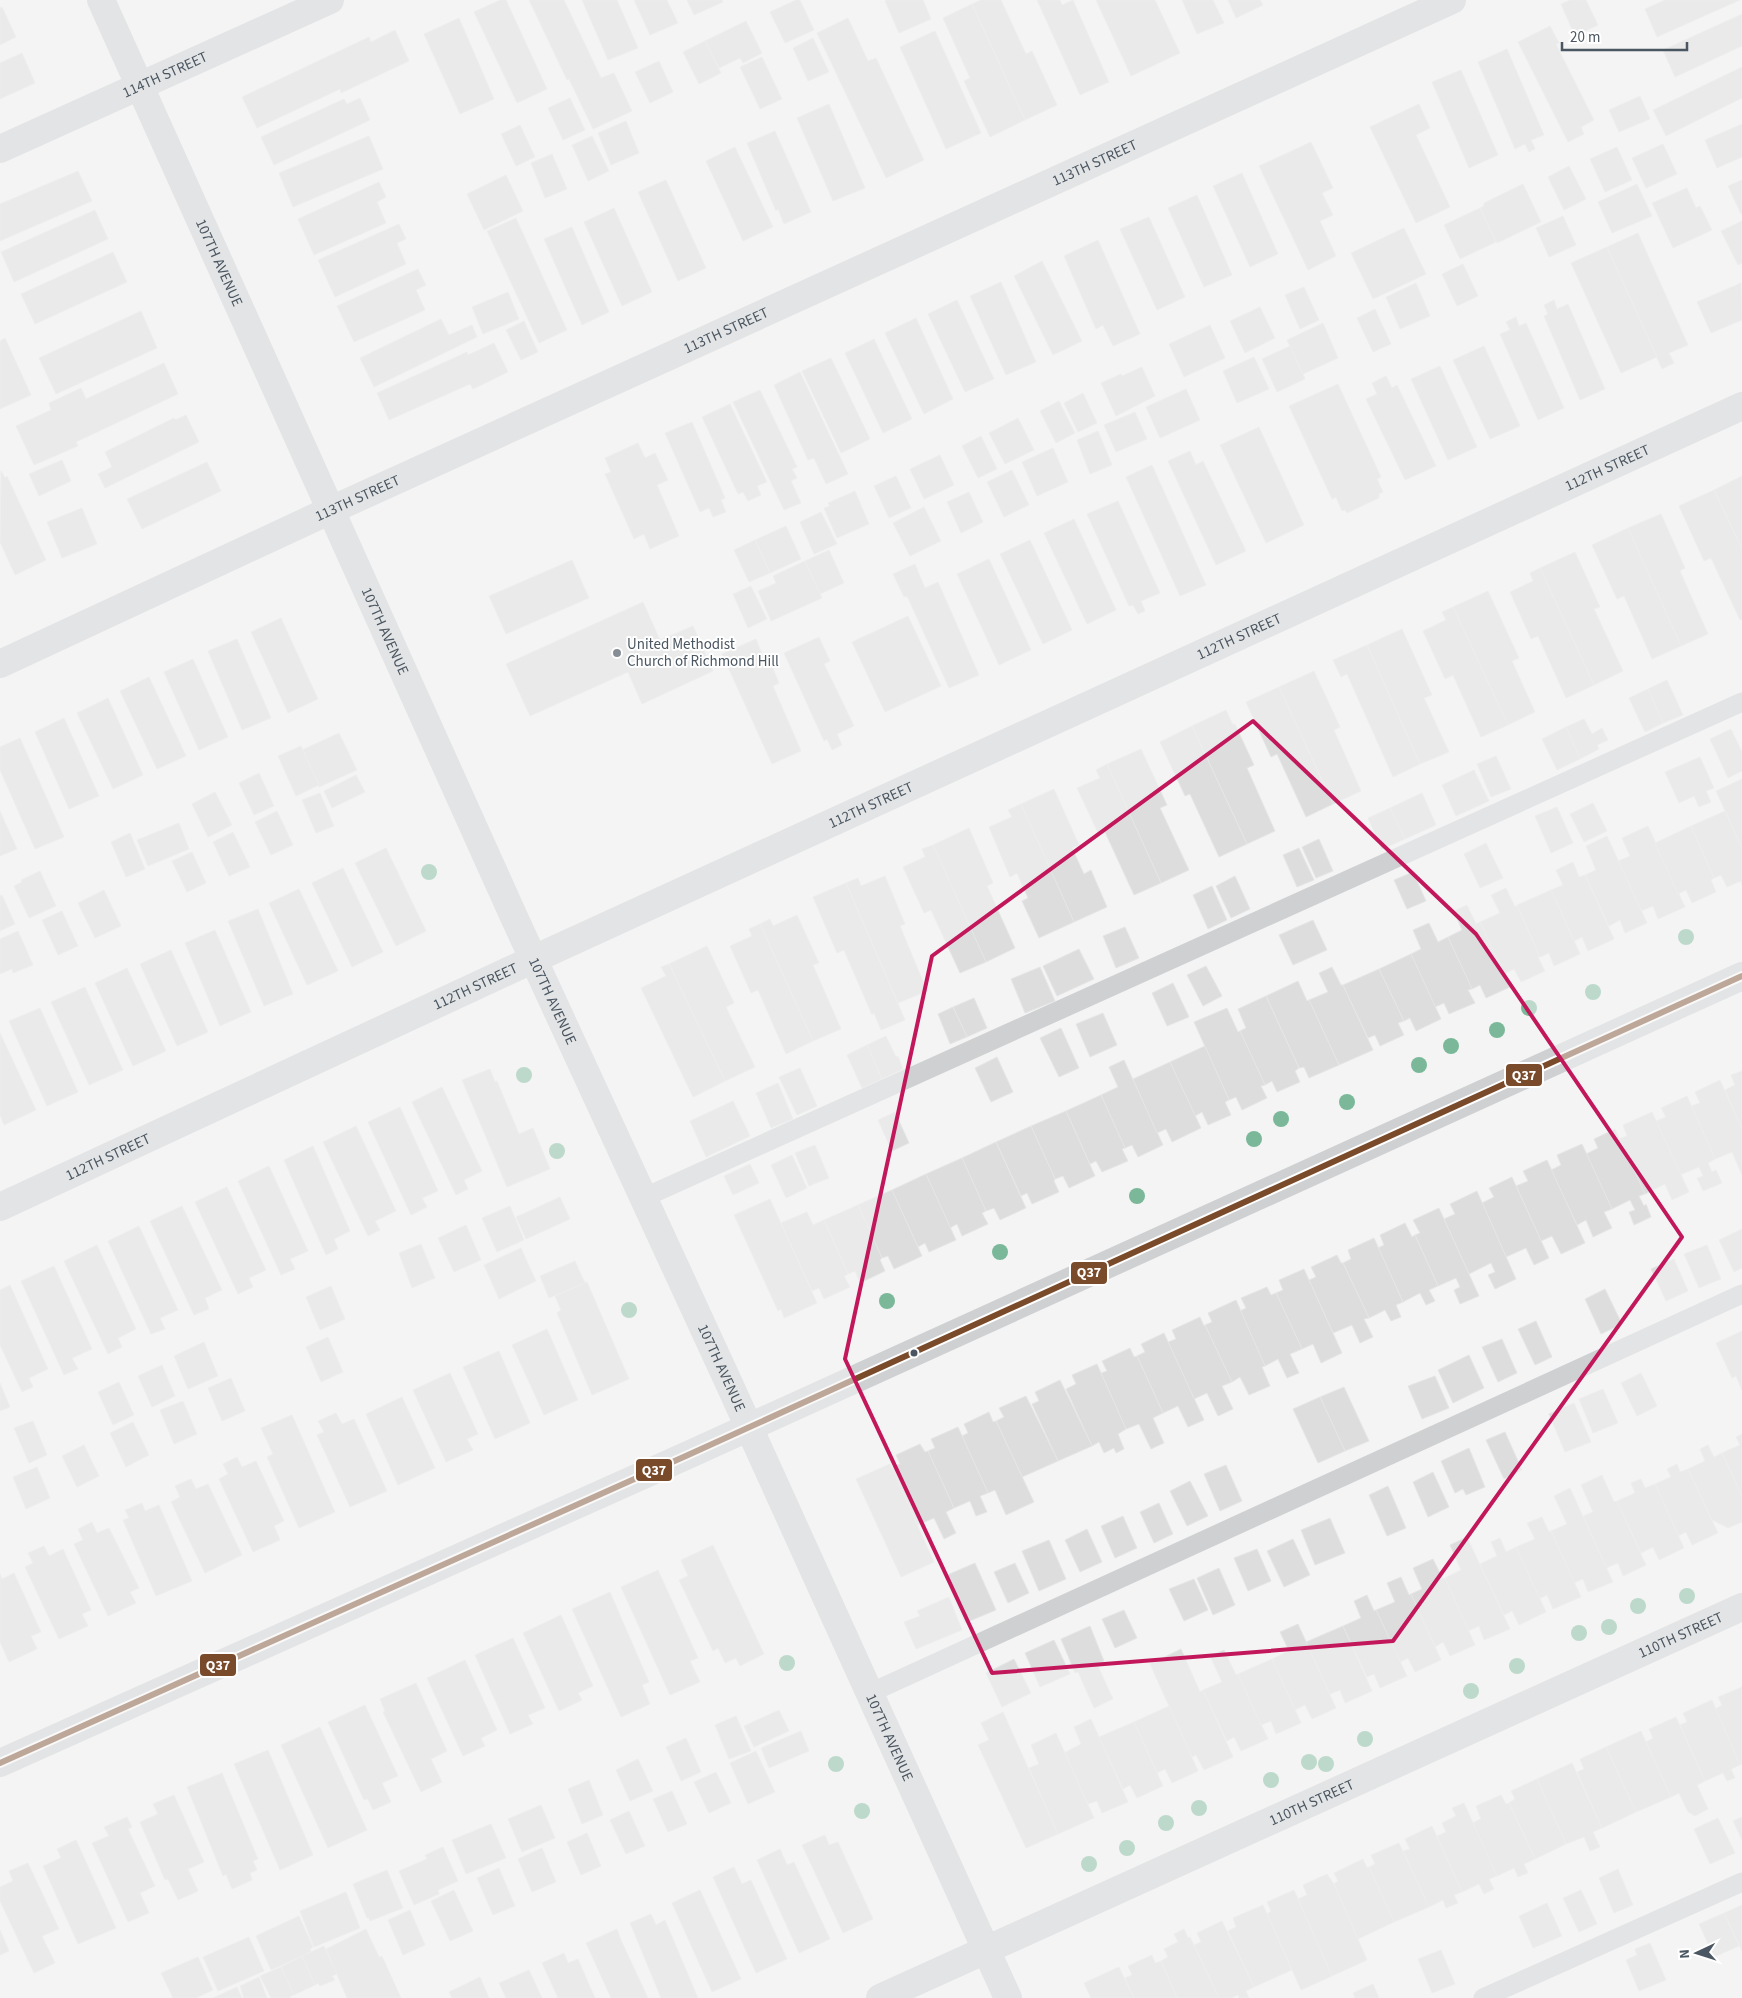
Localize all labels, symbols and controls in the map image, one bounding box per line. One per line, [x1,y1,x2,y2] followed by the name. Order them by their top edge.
[1562,20,1687,52] scale bar
[1570,27,1600,48] text: 20 m
[119,46,211,103] street label: 114TH STREET
[1049,134,1141,191] street label: 113TH STREET
[190,215,248,310] street label: 107TH AVENUE
[680,302,772,359] street label: 113TH STREET
[1561,439,1653,496] street label: 112TH STREET
[311,470,403,527] street label: 113TH STREET
[356,584,414,678] street label: 107TH AVENUE
[1193,608,1285,665] street label: 112TH STREET
[627,634,779,672] place label: United Methodist Church of Richmond Hill
[611,647,623,659] marker: United Methodist Church of Richmond Hill
[825,776,917,833] street label: 112TH STREET
[523,954,582,1048] street label: 107TH AVENUE
[429,958,521,1015] street label: 112TH STREET
[1505,1063,1543,1087] line badge: Q37
[1512,1066,1536,1086] text: Q37
[62,1128,154,1186] street label: 112TH STREET
[1070,1261,1108,1285] line badge: Q37
[1077,1263,1101,1283] text: Q37
[693,1321,751,1415] street label: 107TH AVENUE
[909,1348,919,1358] unlabelled marker
[635,1458,673,1482] line badge: Q37
[642,1461,666,1481] text: Q37
[1635,1606,1726,1663] street label: 110TH STREET
[199,1653,237,1677] line badge: Q37
[206,1656,230,1676] text: Q37
[861,1690,919,1785] street label: 107TH AVENUE
[1266,1774,1358,1831] street label: 110TH STREET
[1672,1928,1722,1978] north arrow
[1675,1948,1695,1959] text: N

